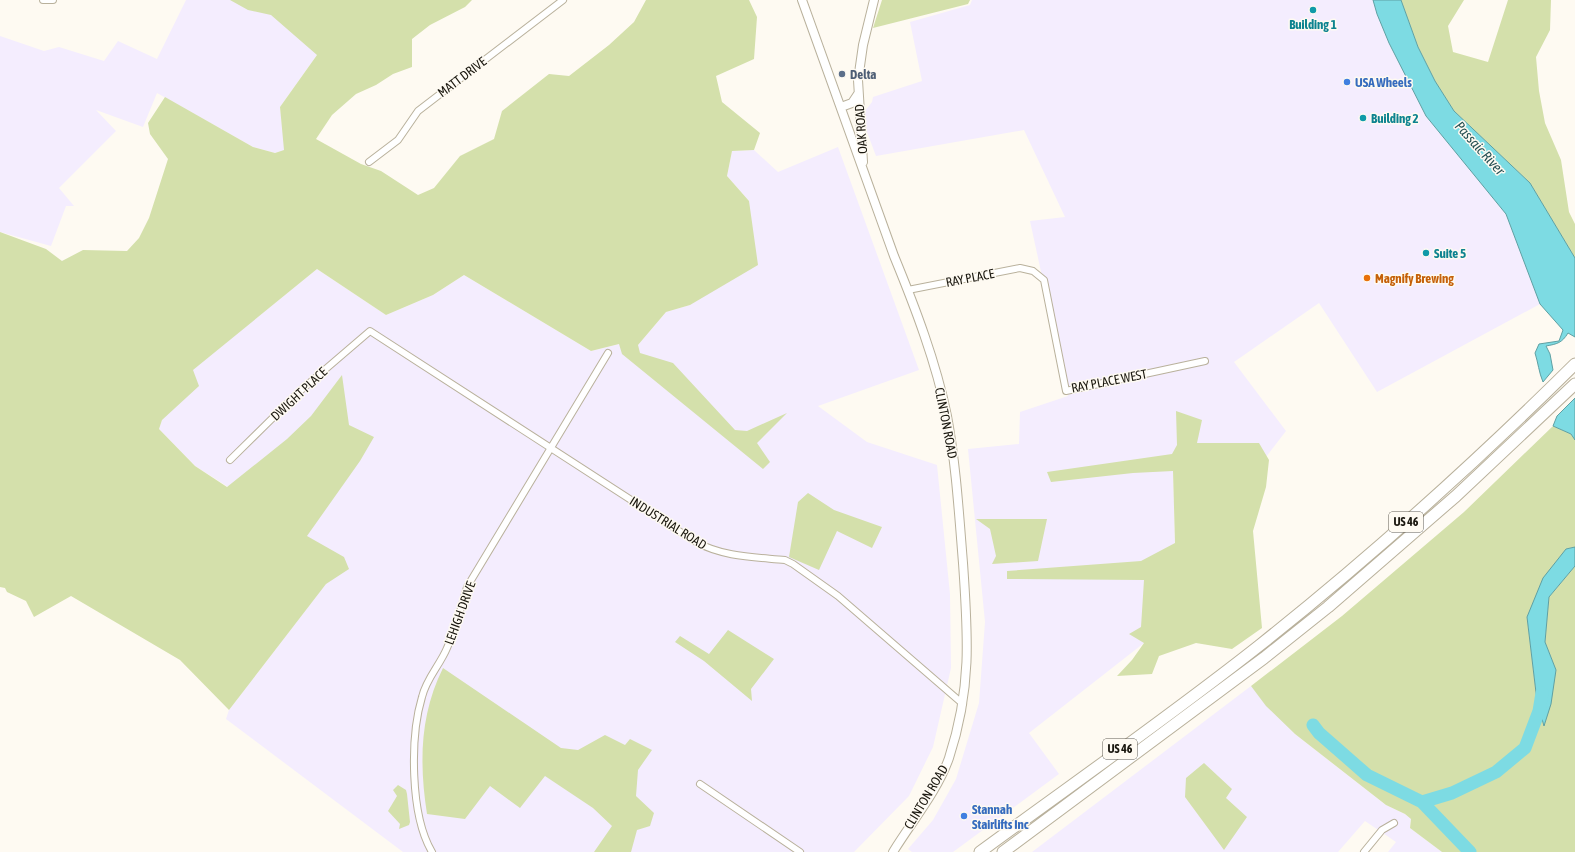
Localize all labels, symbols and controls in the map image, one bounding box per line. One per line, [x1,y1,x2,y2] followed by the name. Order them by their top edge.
[1308,5,1318,15] marker: Building 1
[1289,17,1337,32] place label: Building 1
[435,54,490,100] street label: MATT DRIVE
[850,67,876,82] place label: Delta
[837,69,847,79] marker: Delta
[1355,75,1412,90] place label: USA Wheels
[1342,77,1352,87] marker: USA Wheels
[852,104,870,154] street label: OAK ROAD
[1371,111,1419,126] place label: Building 2
[1358,113,1368,123] marker: Building 2
[1452,118,1509,179] water label: Passaic River
[1434,246,1466,261] place label: Suite 5
[1421,248,1431,258] marker: Suite 5
[945,266,996,290] street label: RAY PLACE
[1375,271,1454,286] place label: Magnify Brewing
[1362,273,1372,283] marker: Magnify Brewing
[268,364,330,424] street label: DWIGHT PLACE
[1070,366,1148,396] street label: RAY PLACE WEST
[932,386,960,460] street label: CLINTON ROAD
[627,493,709,553] street label: INDUSTRIAL ROAD
[1389,512,1423,532] road number: US 46
[442,579,479,647] street label: LEHIGH DRIVE
[1103,739,1137,759] road number: US 46
[901,762,951,832] street label: CLINTON ROAD
[972,802,1029,832] place label: Stannah Stairlifts Inc
[959,811,969,821] marker: Stannah Stairlifts Inc

